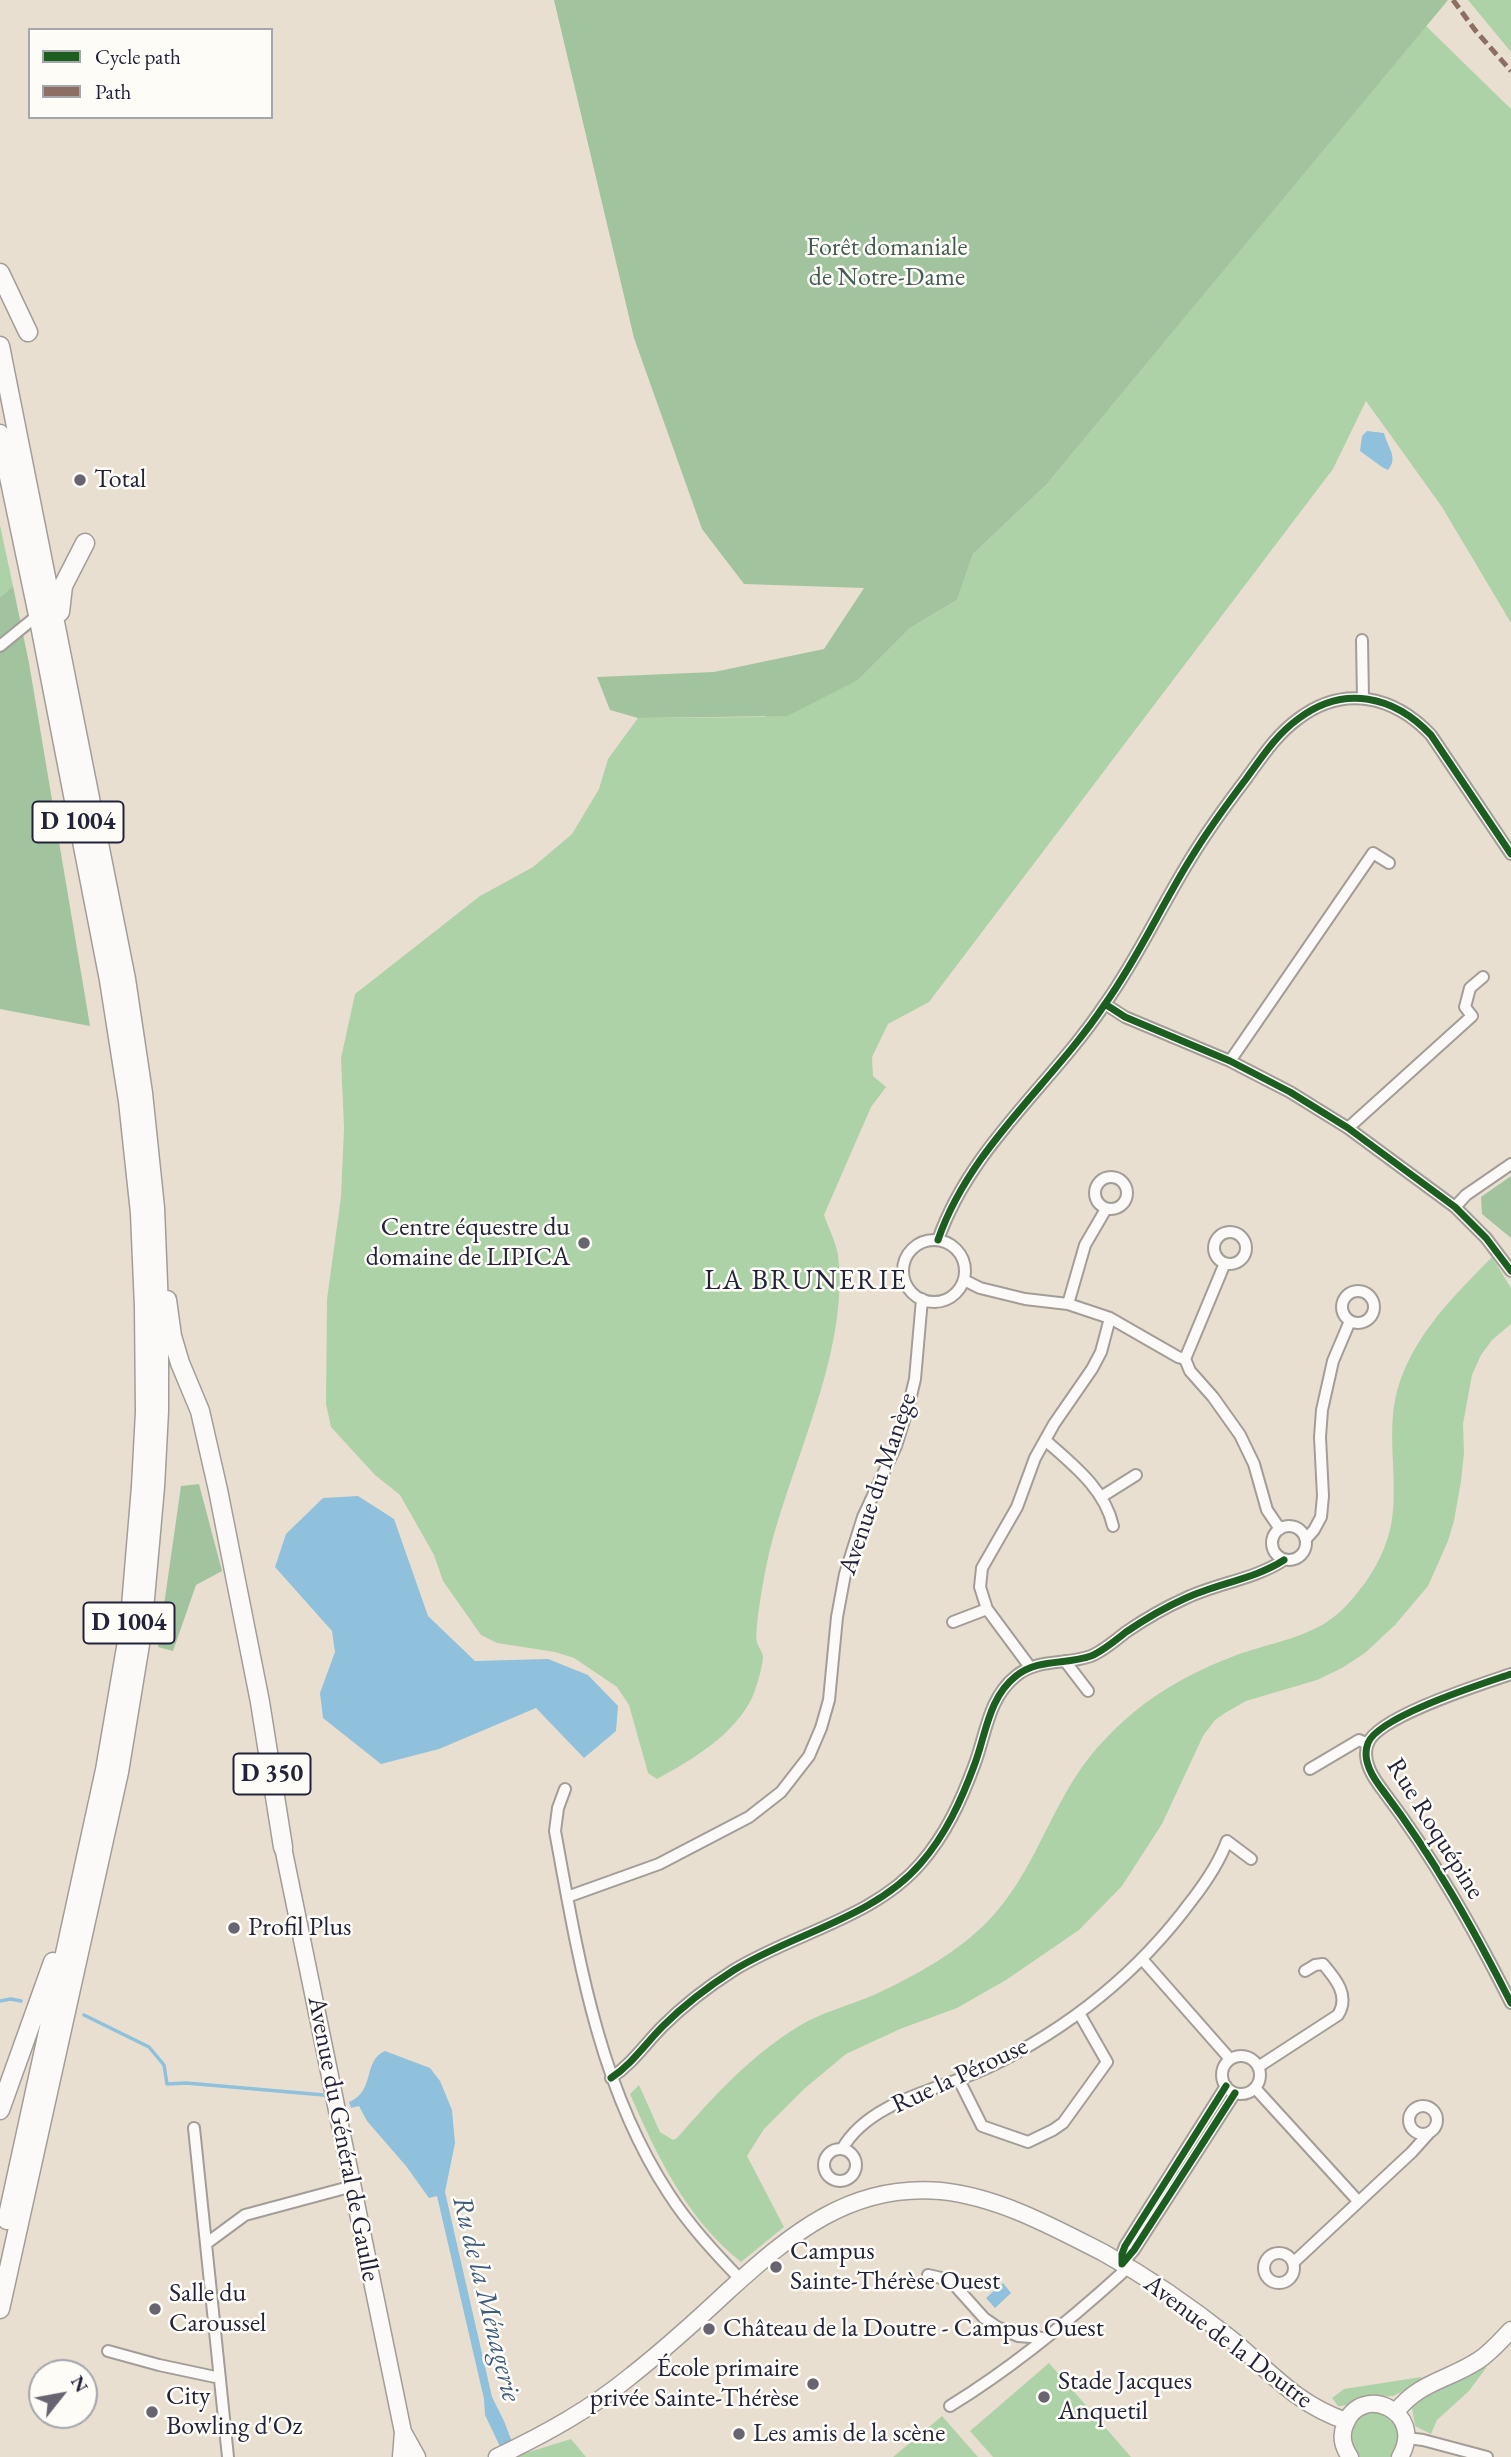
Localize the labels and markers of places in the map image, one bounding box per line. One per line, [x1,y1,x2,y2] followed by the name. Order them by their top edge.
[94,464,146,496] place label: Total
[72,472,88,488] marker: Total
[366,1212,570,1274] place label: Centre équestre du domaine de LIPICA
[576,1235,592,1251] marker: Centre équestre du domaine de LIPICA
[248,1912,352,1944] place label: Profil Plus
[226,1920,242,1936] marker: Profil Plus
[790,2236,1000,2298] place label: Campus Sainte-Thérèse Ouest
[768,2259,784,2275] marker: Campus Sainte-Thérèse Ouest
[169,2278,266,2340] place label: Salle du Caroussel
[147,2301,163,2317] marker: Salle du Caroussel
[723,2313,1104,2345] place label: Château de la Doutre - Campus Ouest
[701,2321,717,2337] marker: Château de la Doutre - Campus Ouest
[590,2353,799,2414] place label: École primaire privée Sainte-Thérèse
[1058,2366,1192,2428] place label: Stade Jacques Anquetil
[805,2376,821,2392] marker: École primaire privée Sainte-Thérèse
[166,2381,302,2442] place label: City Bowling d'Oz
[1036,2389,1052,2405] marker: Stade Jacques Anquetil
[144,2404,160,2420] marker: City Bowling d'Oz
[753,2418,945,2450] place label: Les amis de la scène
[731,2426,747,2442] marker: Les amis de la scène

